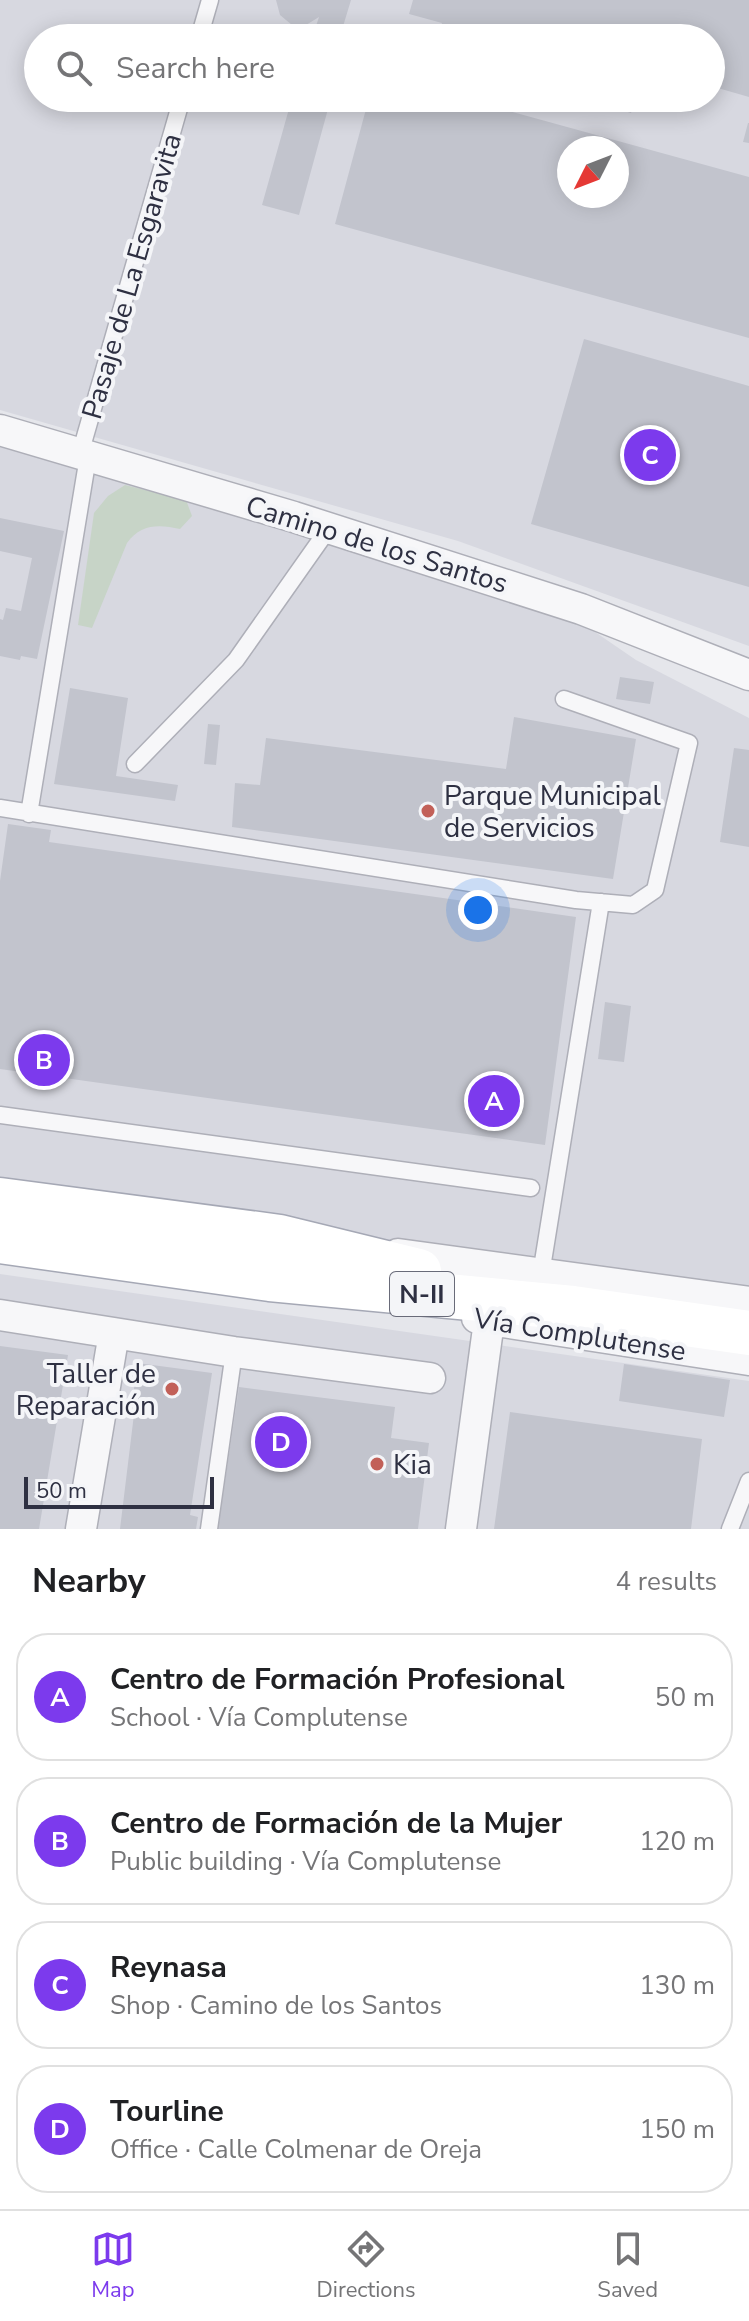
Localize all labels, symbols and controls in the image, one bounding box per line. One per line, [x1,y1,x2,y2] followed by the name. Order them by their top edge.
[24,24,725,112] search box
[52,46,96,90] icon: search
[116,48,275,89] text: Search here
[73,129,191,424] street label: Pasaje de La Esgaravita
[557,136,629,208] north arrow
[624,425,676,485] pin: C
[241,487,512,603] street label: Camino de los Santos
[444,777,662,847] place label: Parque Municipal de Servicios
[419,802,437,820] marker: Parque Municipal de Servicios
[458,890,498,930] your location
[18,1030,70,1090] pin: B
[468,1071,520,1131] pin: A
[390,1272,454,1316] road number: N-II
[470,1299,689,1371] street label: Vía Complutense
[16,1355,156,1425] place label: Taller de Reparación
[163,1380,181,1398] marker: Taller de Reparación
[255,1412,307,1472] pin: D
[393,1446,432,1484] place label: Kia
[368,1455,386,1473] marker: Kia
[24,1473,214,1509] scale bar
[36,1476,87,1506] text: 50 m
[32,1558,146,1604] text: Nearby
[616,1564,717,1599] text: 4 results
[110,1659,565,1700] text: Centro de Formación Profesional
[50,1680,70,1715] text: A
[655,1680,715,1715] text: 50 m
[110,1700,408,1735] text: School · Vía Complutense
[110,1803,562,1844] text: Centro de Formación de la Mujer
[51,1824,69,1859] text: B
[639,1824,715,1859] text: 120 m
[110,1844,501,1879] text: Public building · Vía Complutense
[110,1947,227,1988] text: Reynasa
[51,1968,69,2003] text: C
[639,1968,715,2003] text: 130 m
[110,1988,442,2023] text: Shop · Camino de los Santos
[110,2091,224,2132] text: Tourline
[50,2112,70,2147] text: D
[639,2112,715,2147] text: 150 m
[110,2132,482,2167] text: Office · Calle Colmenar de Oreja
[91,2227,135,2305] tab: Map
[317,2227,416,2305] tab: Directions
[597,2227,658,2305] tab: Saved

